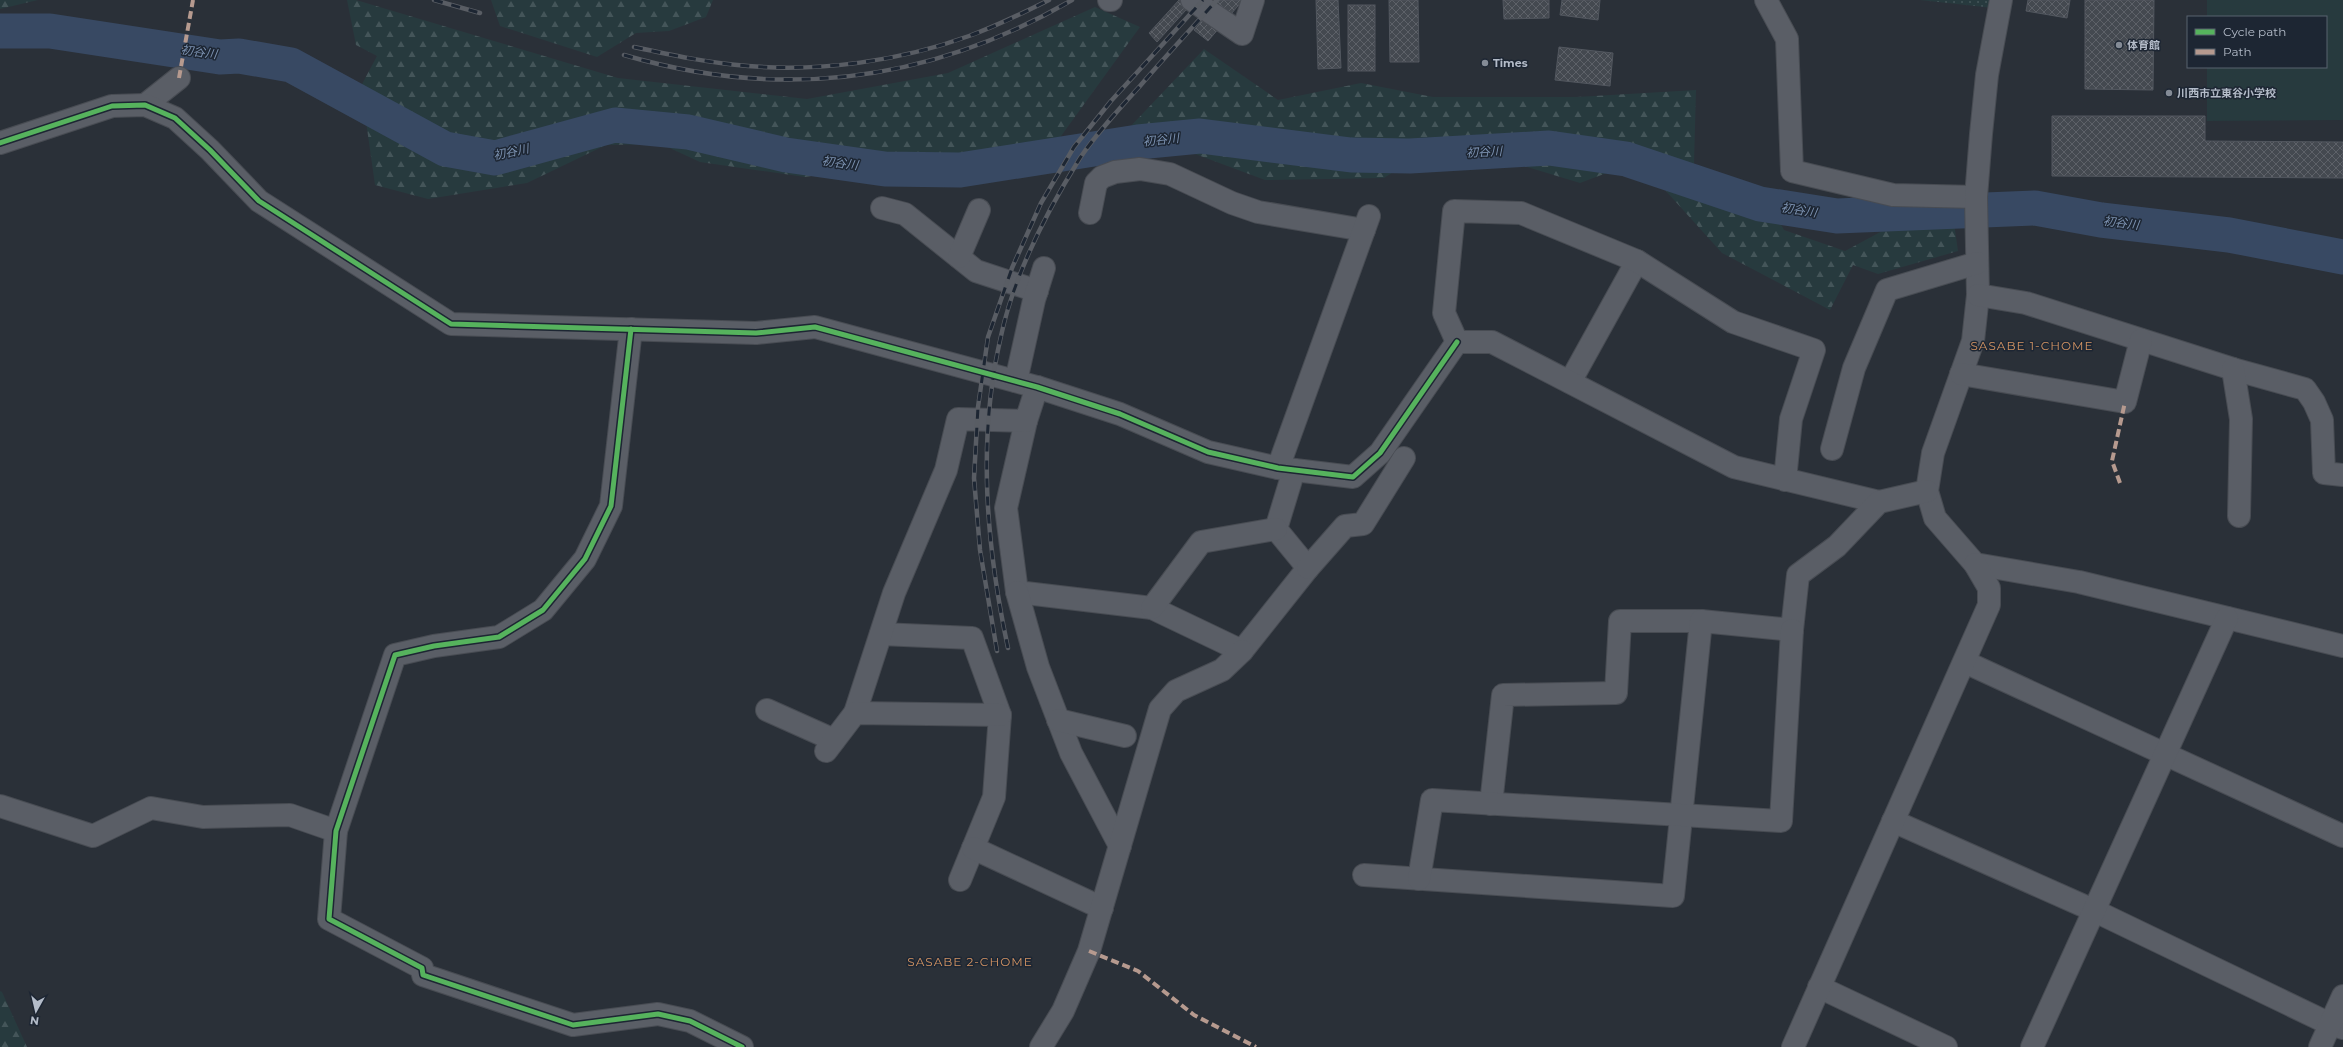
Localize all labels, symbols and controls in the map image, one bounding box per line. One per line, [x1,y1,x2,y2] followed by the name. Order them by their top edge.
[2187,16,2327,68] legend
[2223,24,2286,39] text: Cycle path
[2127,38,2160,52] place label: 体育館
[2114,40,2124,50] marker: 体育館
[180,42,220,62] water label: 初谷川
[2223,44,2252,59] text: Path
[1493,56,1528,70] place label: Times
[1480,58,1490,68] marker: Times
[2177,86,2276,100] place label: 川西市立東谷小学校
[2164,88,2174,98] marker: 川西市立東谷小学校
[1142,130,1182,149] water label: 初谷川
[492,140,532,163] water label: 初谷川
[1466,143,1504,160] water label: 初谷川
[821,153,861,173] water label: 初谷川
[1780,199,1820,220] water label: 初谷川
[2102,213,2142,232] water label: 初谷川
[1970,338,2094,353] district label: SASABE 1-CHOME
[907,954,1033,969] district label: SASABE 2-CHOME
[16,991,56,1031] north arrow
[29,1013,40,1028] text: N

